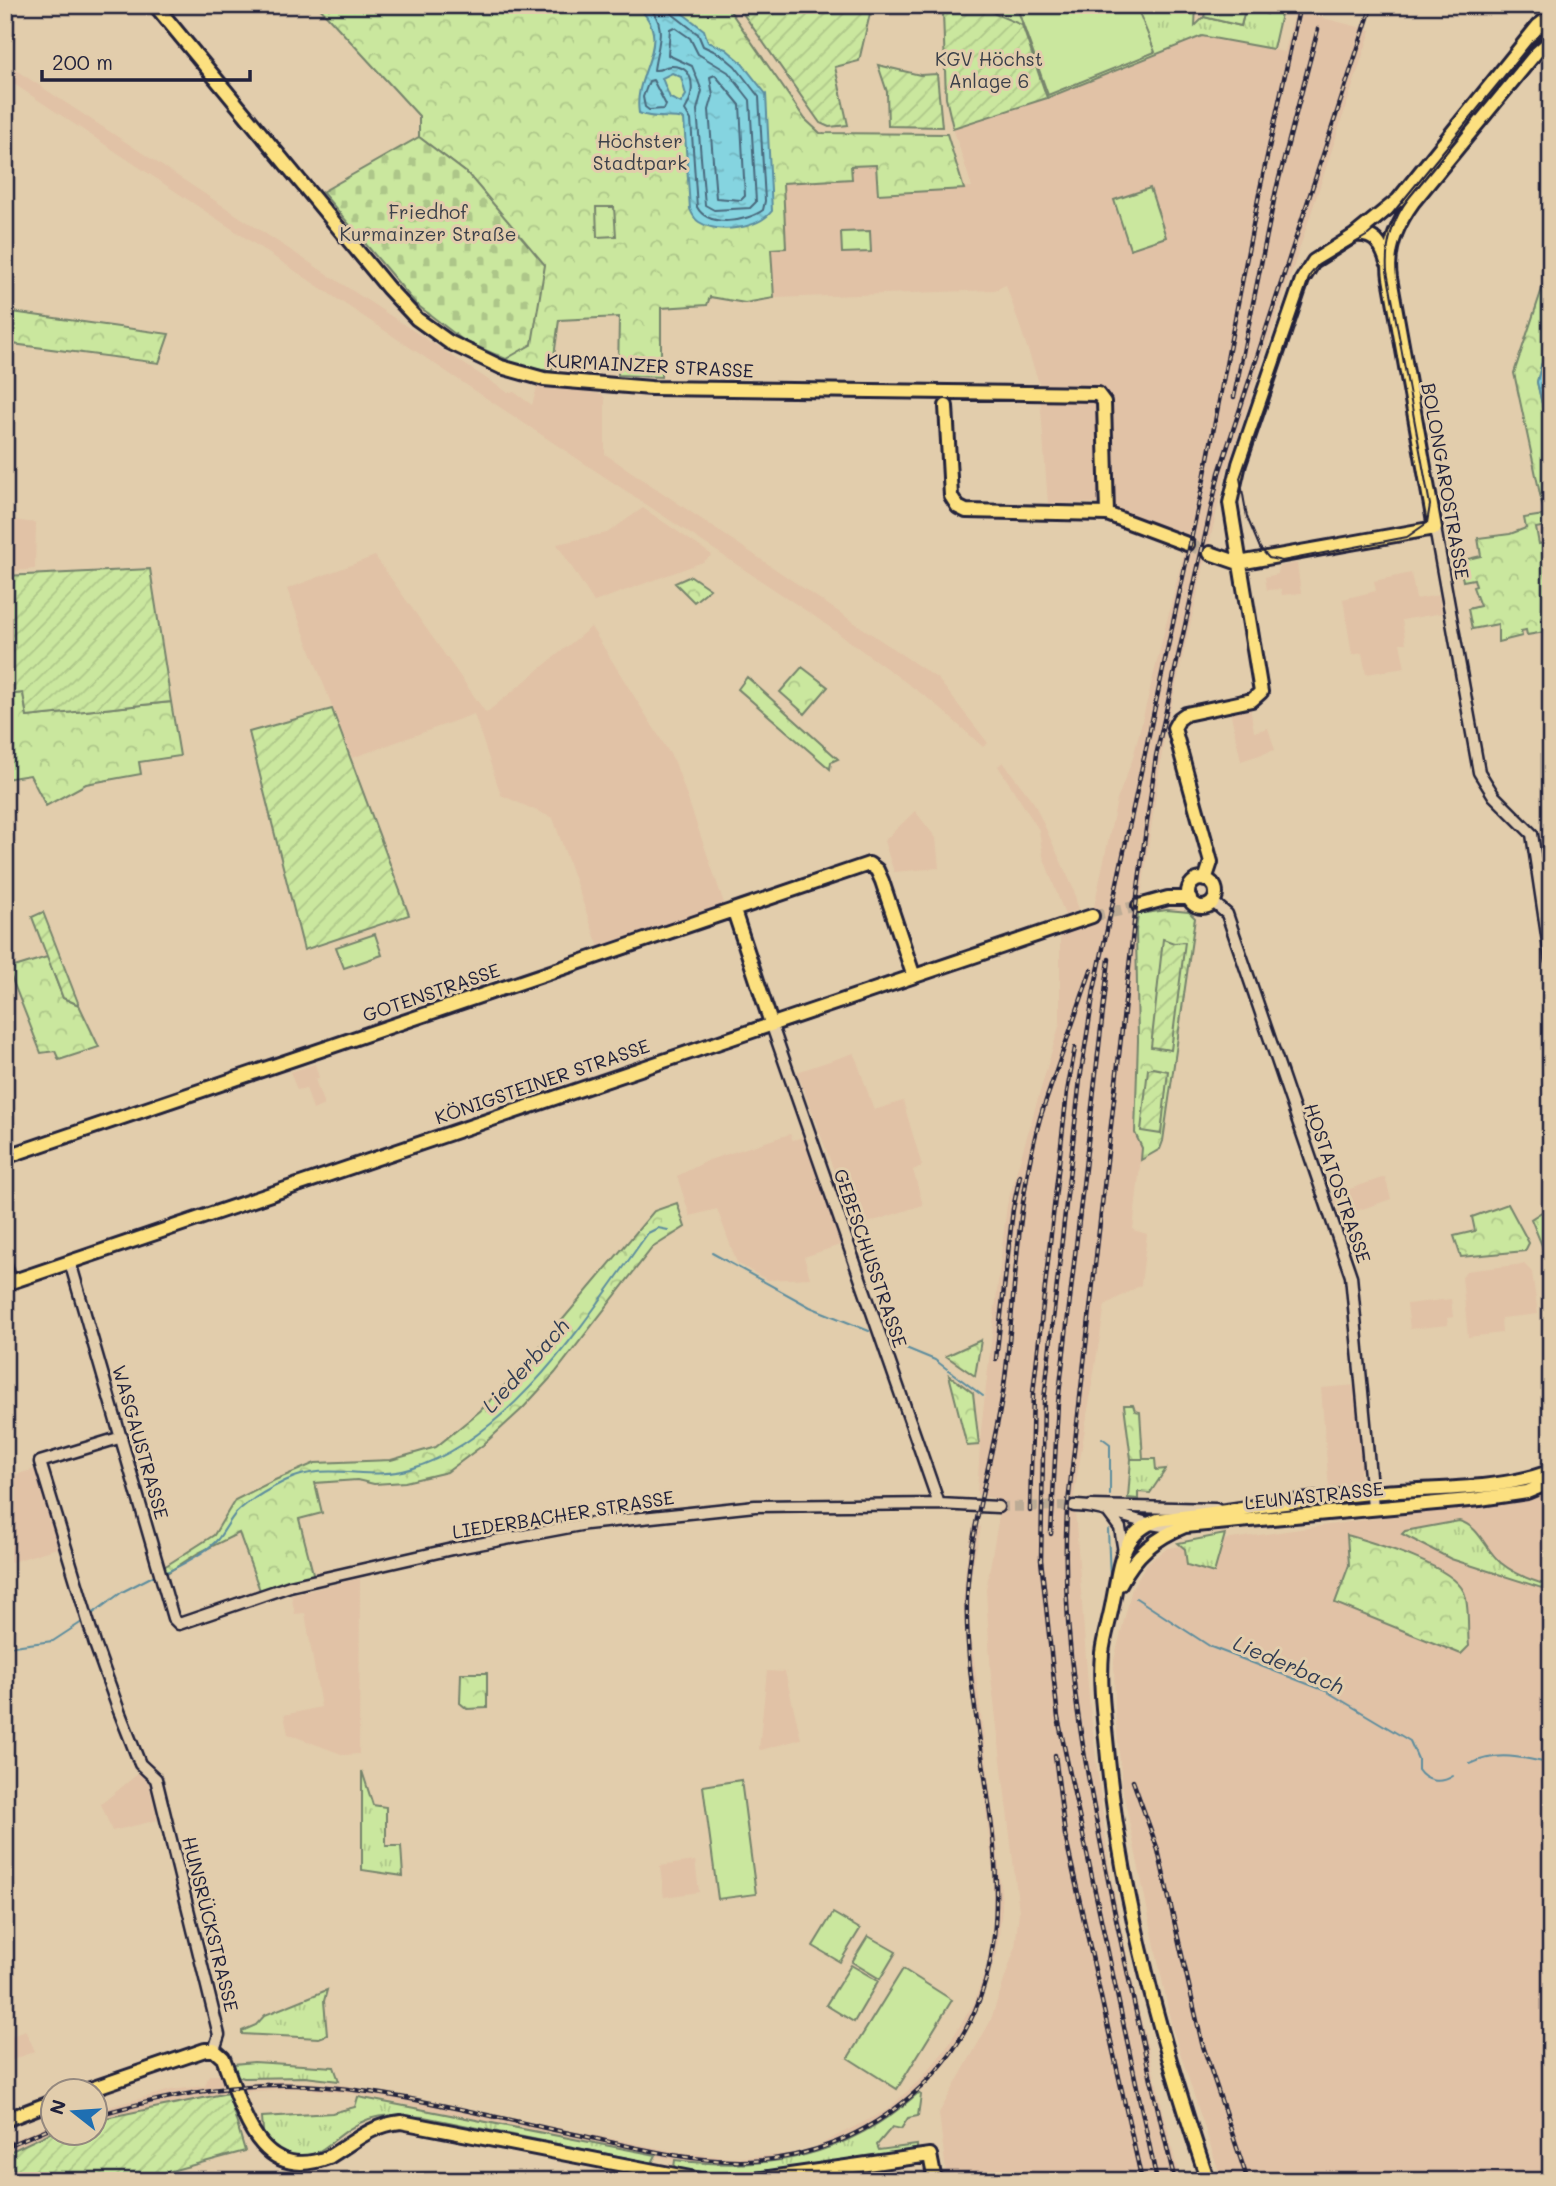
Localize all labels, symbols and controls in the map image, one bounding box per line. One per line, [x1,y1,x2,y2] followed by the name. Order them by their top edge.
[42,38,250,82] scale bar
[935,46,1043,93] park label: KGV Höchst Anlage 6
[52,48,113,75] text: 200 m
[593,128,687,175] park label: Höchster Stadtpark
[340,199,516,246] park label: Friedhof Kurmainzer Straße
[546,347,755,383] street label: KURMAINZER STRASSE
[1416,381,1476,581] street label: BOLONGAROSTRASSE
[359,957,503,1027] street label: GOTENSTRASSE
[431,1032,653,1130] street label: KÖNIGSTEINER STRASSE
[1299,1100,1377,1266] street label: HOSTATOSTRASSE
[829,1165,913,1351] street label: GEBESCHUSSTRASSE
[475,1312,575,1418] water label: Liederbach
[107,1362,175,1522] street label: WASGAUSTRASSE
[1243,1475,1385,1515] street label: LEUNASTRASSE
[450,1484,676,1544] street label: LIEDERBACHER STRASSE
[1229,1629,1349,1700] water label: Liederbach
[177,1834,245,2014] street label: HUNSRÜCKSTRASSE
[38,2078,108,2148] north arrow
[43,2096,71,2117] text: N

